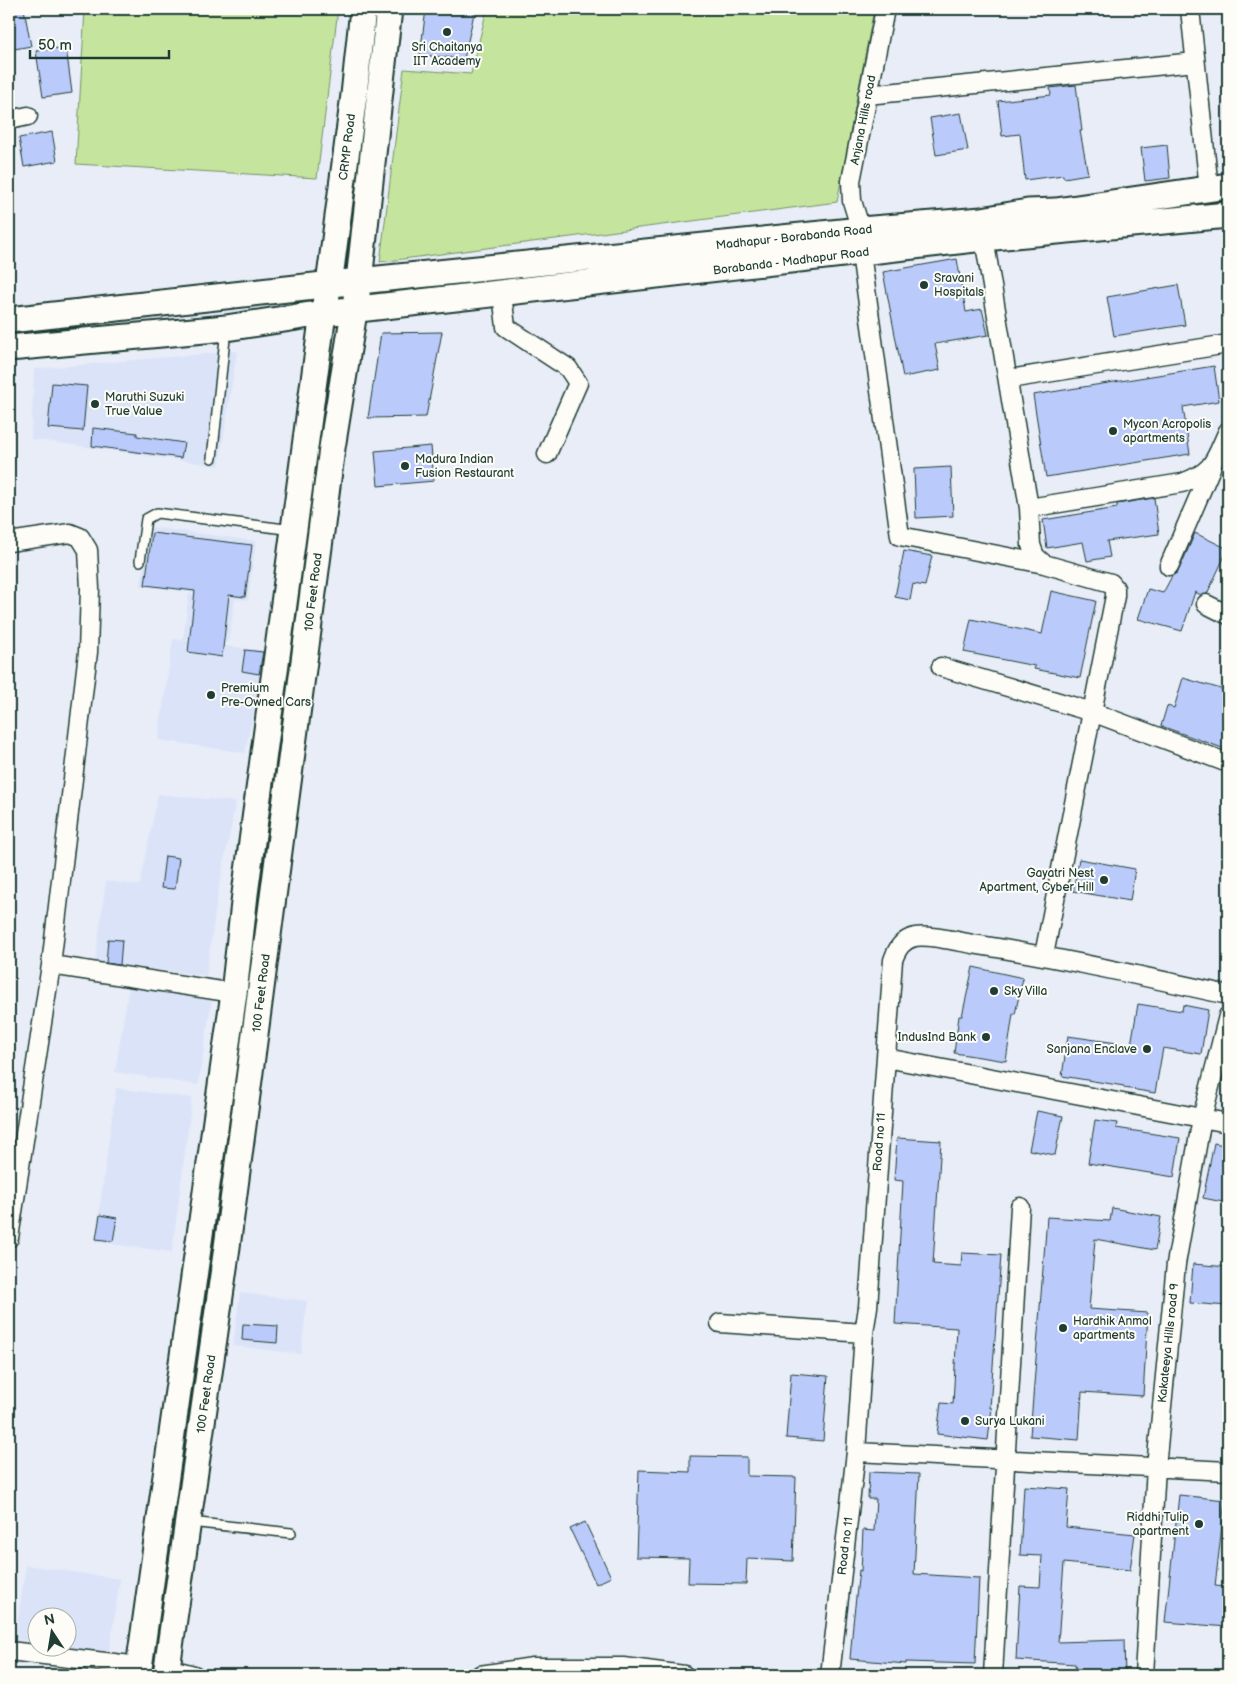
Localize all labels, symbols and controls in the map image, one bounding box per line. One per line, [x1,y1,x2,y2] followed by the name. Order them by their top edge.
[441,26,453,38] marker: Sri Chaitanya IIT Academy
[30,28,169,60] scale bar
[38,36,72,55] text: 50 m
[411,40,483,69] place label: Sri Chaitanya IIT Academy
[847,74,880,166] street label: Anjana Hills road
[336,113,359,181] street label: CRMP Road
[715,222,873,253] street label: Madhapur - Borabanda Road
[712,244,870,279] street label: Borabanda - Madhapur Road
[934,271,984,300] place label: Sravani Hospitals
[918,279,930,291] marker: Sravani Hospitals
[105,390,185,419] place label: Maruthi Suzuki True Value
[89,398,101,410] marker: Maruthi Suzuki True Value
[1123,417,1211,446] place label: Mycon Acropolis apartments
[1107,425,1119,437] marker: Mycon Acropolis apartments
[415,452,514,481] place label: Madura Indian Fusion Restaurant
[399,460,411,472] marker: Madura Indian Fusion Restaurant
[301,552,326,632] street label: 100 Feet Road
[221,681,311,710] place label: Premium Pre-Owned Cars
[205,689,217,701] marker: Premium Pre-Owned Cars
[980,866,1094,895] place label: Gayatri Nest Apartment, Cyber Hill
[1098,874,1110,886] marker: Gayatri Nest Apartment, Cyber Hill
[249,953,274,1033] street label: 100 Feet Road
[1004,984,1047,999] place label: Sky Villa
[988,985,1000,997] marker: Sky Villa
[898,1030,976,1045] place label: IndusInd Bank
[980,1031,992,1043] marker: IndusInd Bank
[1047,1042,1137,1057] place label: Sanjana Enclave
[1141,1043,1153,1055] marker: Sanjana Enclave
[870,1112,889,1172] street label: Road no 11
[1155,1282,1182,1404] street label: Kakateeya Hills road 9
[1073,1314,1152,1343] place label: Hardhik Anmol apartments
[1057,1322,1069,1334] marker: Hardhik Anmol apartments
[194,1354,219,1434] street label: 100 Feet Road
[975,1414,1045,1429] place label: Surya Lukani
[959,1415,971,1427] marker: Surya Lukani
[1126,1510,1189,1539] place label: Riddhi Tulip apartment
[834,1516,856,1576] street label: Road no 11
[1193,1518,1205,1530] marker: Riddhi Tulip apartment
[28,1606,78,1656] north arrow
[42,1610,56,1629] text: N

